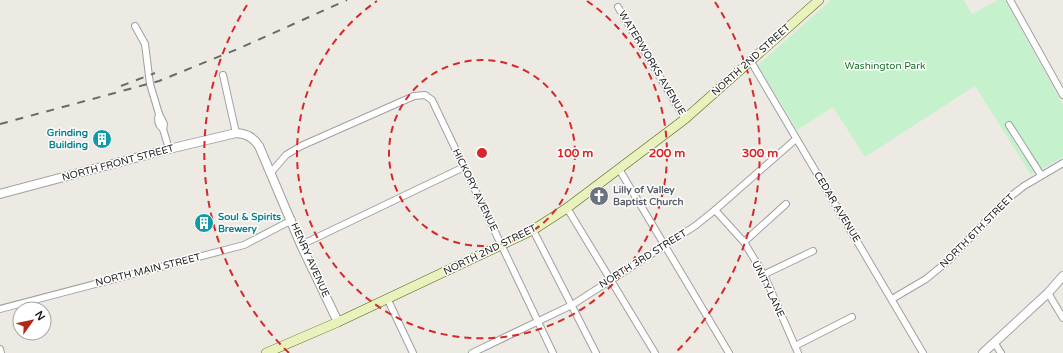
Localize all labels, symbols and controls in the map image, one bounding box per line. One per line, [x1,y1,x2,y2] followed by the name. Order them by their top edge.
[616,9,688,117] street label: WATERWORKS AVENUE
[709,21,793,99] street label: NORTH 2ND STREET
[845,60,926,72] park label: Washington Park
[47,127,88,151] place label: Grinding Building
[91,128,113,150] building icon: Grinding Building
[61,142,175,184] street label: NORTH FRONT STREET
[475,146,489,160] centre of rings
[557,146,593,160] text: 100 m
[649,146,685,160] text: 200 m
[742,146,778,160] text: 300 m
[450,147,500,233] street label: HICKORY AVENUE
[811,170,863,244] street label: CEDAR AVENUE
[613,184,684,208] place label: Lilly of Valley Baptist Church
[588,185,610,207] church icon: Lilly of Valley Baptist Church
[937,191,1017,271] street label: NORTH 6TH STREET
[218,211,281,235] place label: Soul & Spirits Brewery
[193,212,215,234] building icon: Soul & Spirits Brewery
[288,221,332,299] street label: HENRY AVENUE
[442,222,538,278] street label: NORTH 2ND STREET
[597,227,689,291] street label: NORTH 3RD STREET
[94,251,202,289] street label: NORTH MAIN STREET
[749,259,787,319] street label: UNITY LANE
[12,301,52,341] north arrow
[32,309,48,323] text: N

